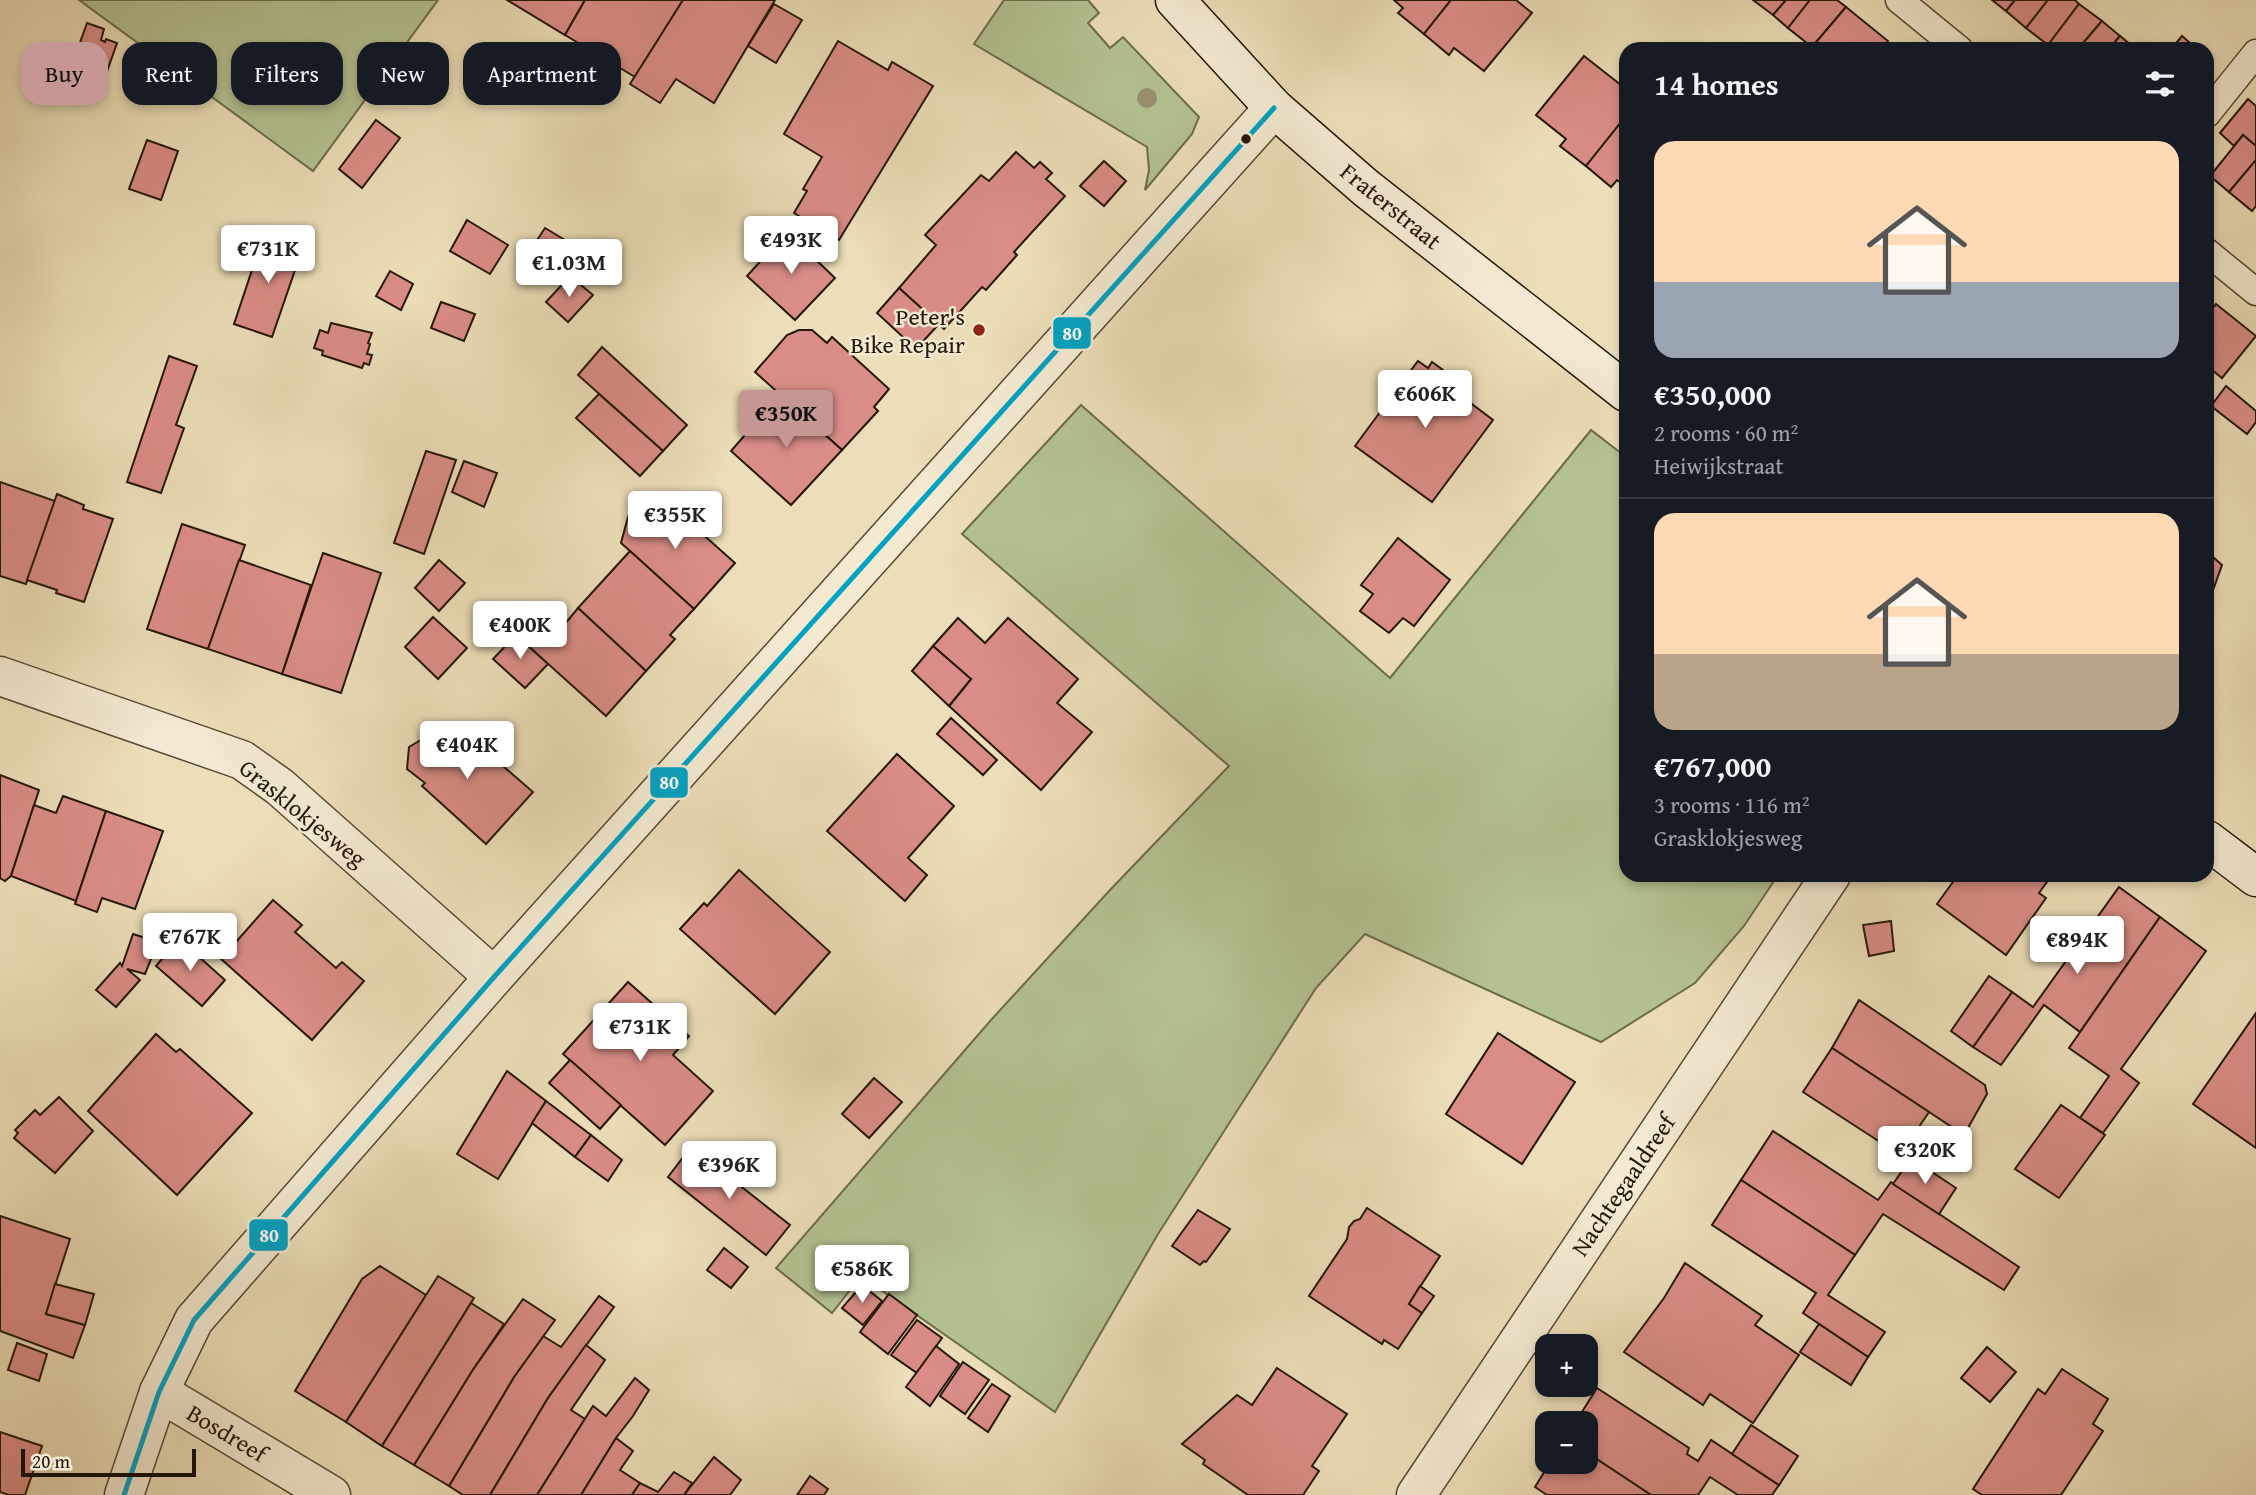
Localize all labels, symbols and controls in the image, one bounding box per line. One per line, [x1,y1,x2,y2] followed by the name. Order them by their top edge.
[21,42,108,105] chip: Buy
[122,42,217,105] chip: Rent
[231,42,343,105] chip: Filters
[357,42,449,105] chip: New
[463,42,621,105] chip: Apartment
[1654,62,1779,106] text: 14 homes
[2141,65,2179,103] icon: filters
[1239,132,1253,146] unlabelled marker
[1333,154,1449,258] street label: Fraterstraat
[1854,187,1980,313] icon: home
[742,216,840,276] pin: €493K
[760,222,822,255] text: €493K
[219,226,317,285] pin: €731K
[237,231,299,264] text: €731K
[512,240,626,299] pin: €1.03M
[532,245,606,278] text: €1.03M
[850,299,965,362] place label: Peter's Bike Repair
[1052,316,1092,350] line badge: 80
[1062,319,1082,347] text: 80
[971,322,987,338] marker: Peter's Bike Repair
[1376,370,1474,430] pin: €606K
[1654,372,1771,416] text: €350,000
[1394,376,1456,409] text: €606K
[737,391,835,450] pin: €350K
[755,396,817,429] text: €350K
[1654,416,1798,449] text: 2 rooms · 60 m²
[1654,449,1784,482] text: Heiwijkstraat
[626,491,724,551] pin: €355K
[644,497,706,530] text: €355K
[1854,559,1980,685] icon: home
[471,602,569,661] pin: €400K
[489,607,551,640] text: €400K
[418,722,516,781] pin: €404K
[436,727,498,760] text: €404K
[1654,744,1771,788] text: €767,000
[232,751,374,875] street label: Grasklokjesweg
[649,766,689,799] line badge: 80
[659,768,679,796] text: 80
[1654,788,1809,821] text: 3 rooms · 116 m²
[1654,821,1803,854] text: Grasklokjesweg
[141,914,239,973] pin: €767K
[2028,916,2126,976] pin: €894K
[159,919,221,952] text: €767K
[2046,922,2108,955] text: €894K
[591,1004,689,1063] pin: €731K
[609,1009,671,1042] text: €731K
[1563,1105,1685,1263] street label: Nachtegaaldreef
[1876,1126,1974,1186] pin: €320K
[1894,1132,1956,1165] text: €320K
[680,1142,778,1201] pin: €396K
[698,1147,760,1180] text: €396K
[248,1218,289,1252] line badge: 80
[259,1221,279,1249] text: 80
[813,1246,911,1305] pin: €586K
[831,1251,893,1284] text: €586K
[1535,1334,1598,1474] map controls
[1535,1334,1598,1397] button: +
[180,1395,276,1472] street label: Bosdreef
[1535,1411,1598,1474] button: −
[21,1446,196,1478] scale bar
[32,1447,70,1475] text: 20 m

